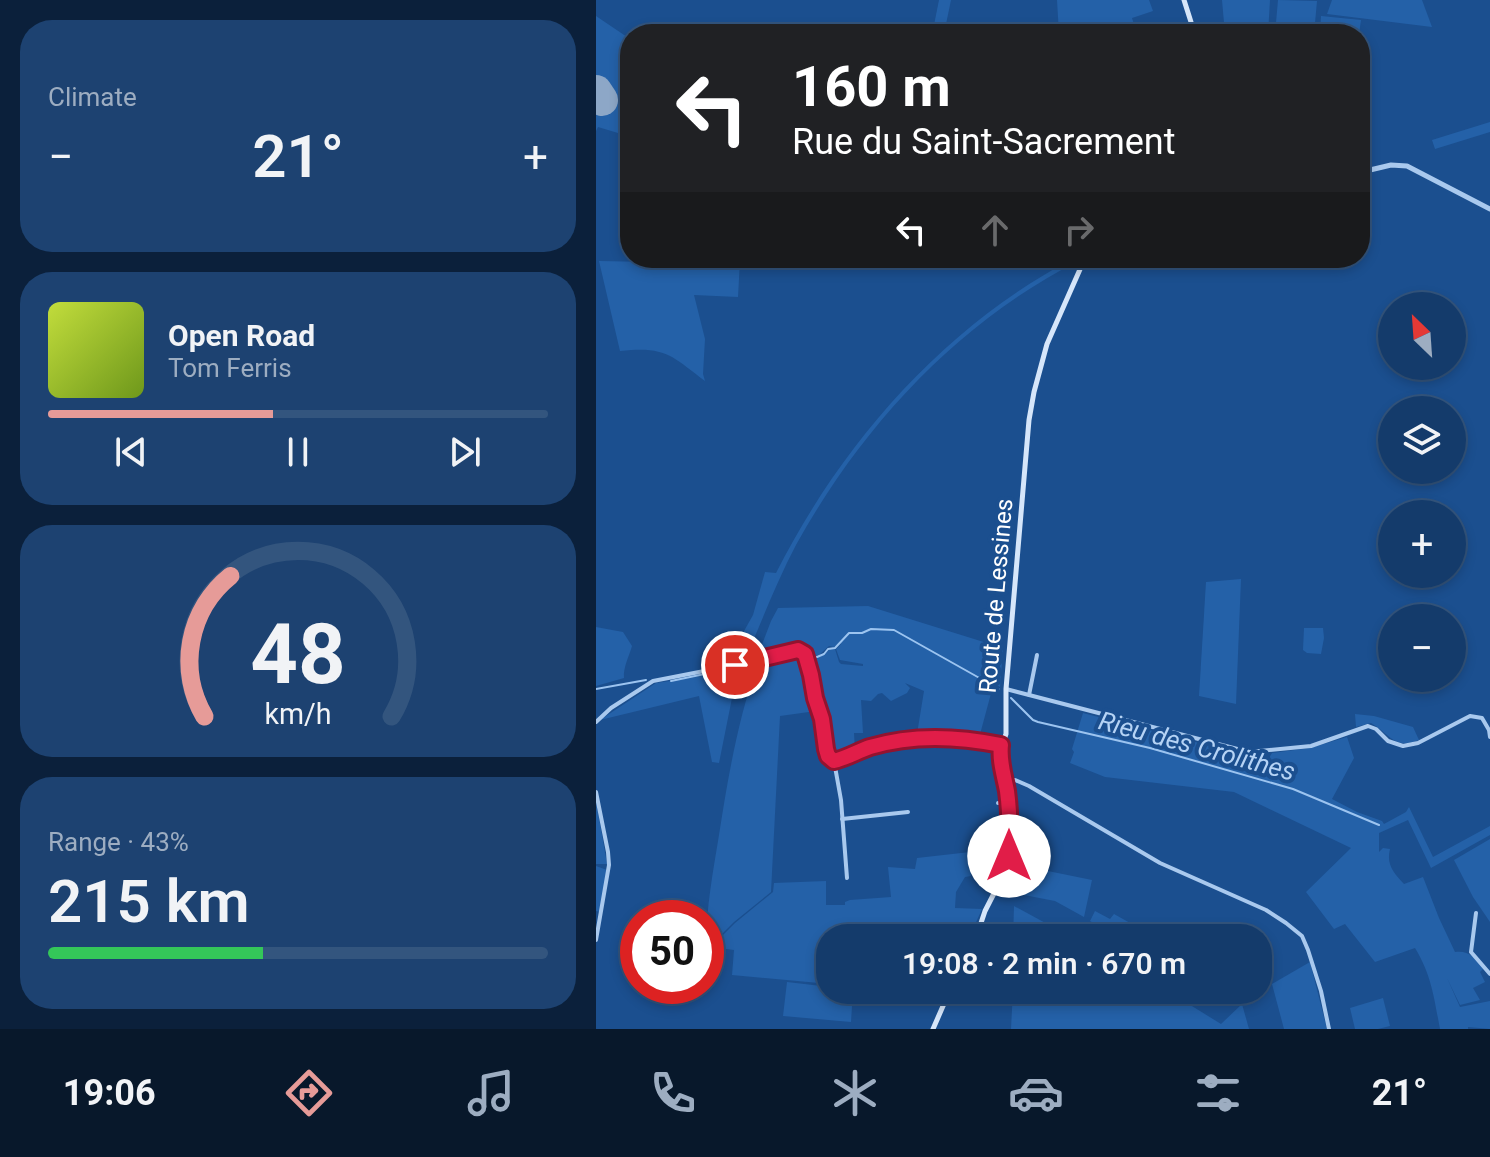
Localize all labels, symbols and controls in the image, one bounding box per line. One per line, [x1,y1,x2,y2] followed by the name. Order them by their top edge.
[792,54,951,120] text: 160 m
[660,56,764,160] icon: left
[48,82,137,112] text: Climate
[252,121,344,192] text: 21°
[792,121,1176,163] text: Rue du Saint-Sacrement
[48,131,73,183] text: −
[523,131,548,183] text: +
[889,208,933,252] icon: left
[973,208,1017,252] icon: ahead
[1057,208,1101,252] icon: right
[1378,292,1466,380] north arrow
[1378,292,1466,692] map controls
[168,318,315,353] text: Open Road
[168,353,292,383] text: Tom Ferris
[1378,396,1466,484] button: layers
[109,430,153,474] icon: previous
[276,430,320,474] icon: pause
[443,430,487,474] icon: next
[974,498,1018,694] street label: Route de Lessines
[1378,500,1466,588] button: +
[1378,604,1466,692] button: −
[250,605,346,702] text: 48
[701,631,769,699] pin
[713,643,757,687] icon: arrive
[264,697,332,731] text: km/h
[1095,705,1299,787] water label: Rieu des Crolithes
[967,814,1051,898] position arrow
[48,827,189,857] text: Range · 43%
[48,866,250,937] text: 215 km
[620,900,724,1004] speed limit sign: 50
[902,946,1186,981] text: 19:08 · 2 min · 670 m
[281,1065,337,1121] icon: directions
[463,1065,519,1121] icon: music
[645,1065,701,1121] icon: phone
[827,1065,883,1121] icon: climate
[1008,1065,1064,1121] icon: car
[1190,1065,1246,1121] icon: filters
[63,1072,156,1114] text: 19:06
[1372,1072,1427,1114] text: 21°

